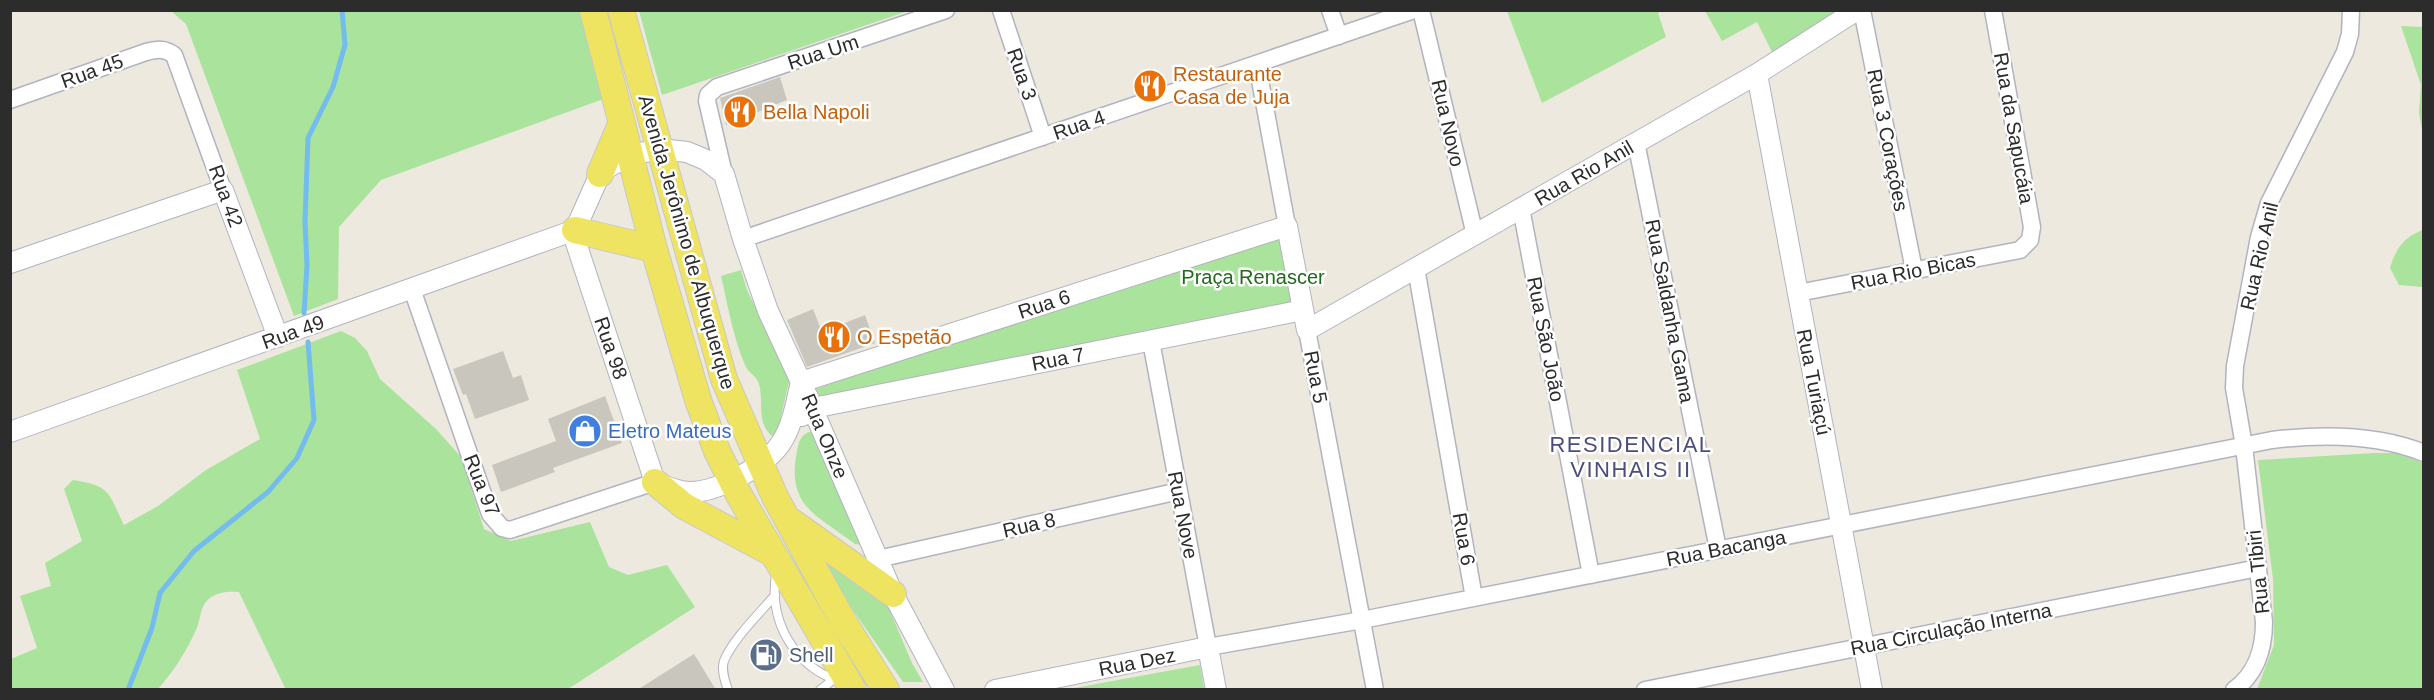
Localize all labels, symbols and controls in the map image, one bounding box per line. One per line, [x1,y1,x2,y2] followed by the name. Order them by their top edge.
[785,30,861,74] street label: Rua Um
[1003,45,1041,103] street label: Rua 3
[58,50,126,92] street label: Rua 45
[1990,51,2038,206] street label: Rua da Sapucáia
[1173,63,1291,108] place label: Restaurante Casa de Juja
[1863,67,1913,213] street label: Rua 3 Corações
[1132,68,1168,104] restaurant icon: Restaurante Casa de Juja
[1427,77,1469,169] street label: Rua Novo
[634,92,740,392] street label: Avenida Jerônimo de Albuquerque
[722,94,758,130] restaurant icon: Bella Napoli
[763,101,870,123] place label: Bella Napoli
[1050,106,1108,144] street label: Rua 4
[1531,136,1637,210] street label: Rua Rio Anil
[205,162,247,230] street label: Rua 42
[2236,200,2282,312] street label: Rua Rio Anil
[1641,217,1699,406] street label: Rua Saldanha Gama
[1849,248,1977,294] street label: Rua Rio Bicas
[1181,266,1325,288] park label: Praça Renascer
[1523,275,1569,403] street label: Rua São João
[1015,285,1073,323] street label: Rua 6
[259,311,327,353] street label: Rua 49
[590,314,632,382] street label: Rua 98
[816,319,852,355] restaurant icon: O Espetão
[857,326,952,348] place label: O Espetão
[1793,327,1835,437] street label: Rua Turiaçú
[1030,343,1086,375] street label: Rua 7
[1300,349,1332,405] street label: Rua 5
[797,390,853,482] street label: Rua Onze
[567,413,603,449] shop icon: Eletro Mateus
[608,420,731,442] place label: Eletro Mateus
[1549,432,1713,482] district label: RESIDENCIAL VINHAIS II
[460,451,504,519] street label: Rua 97
[1164,469,1202,561] street label: Rua Nove
[1001,508,1057,542] street label: Rua 8
[1449,511,1479,567] street label: Rua 6
[1664,525,1788,570] street label: Rua Bacanga
[2243,529,2273,615] street label: Rua Tibiri
[1848,599,2054,659] street label: Rua Circulação Interna
[748,637,784,673] fuel station icon: Shell
[789,644,833,666] place label: Shell
[1097,644,1177,680] street label: Rua Dez

